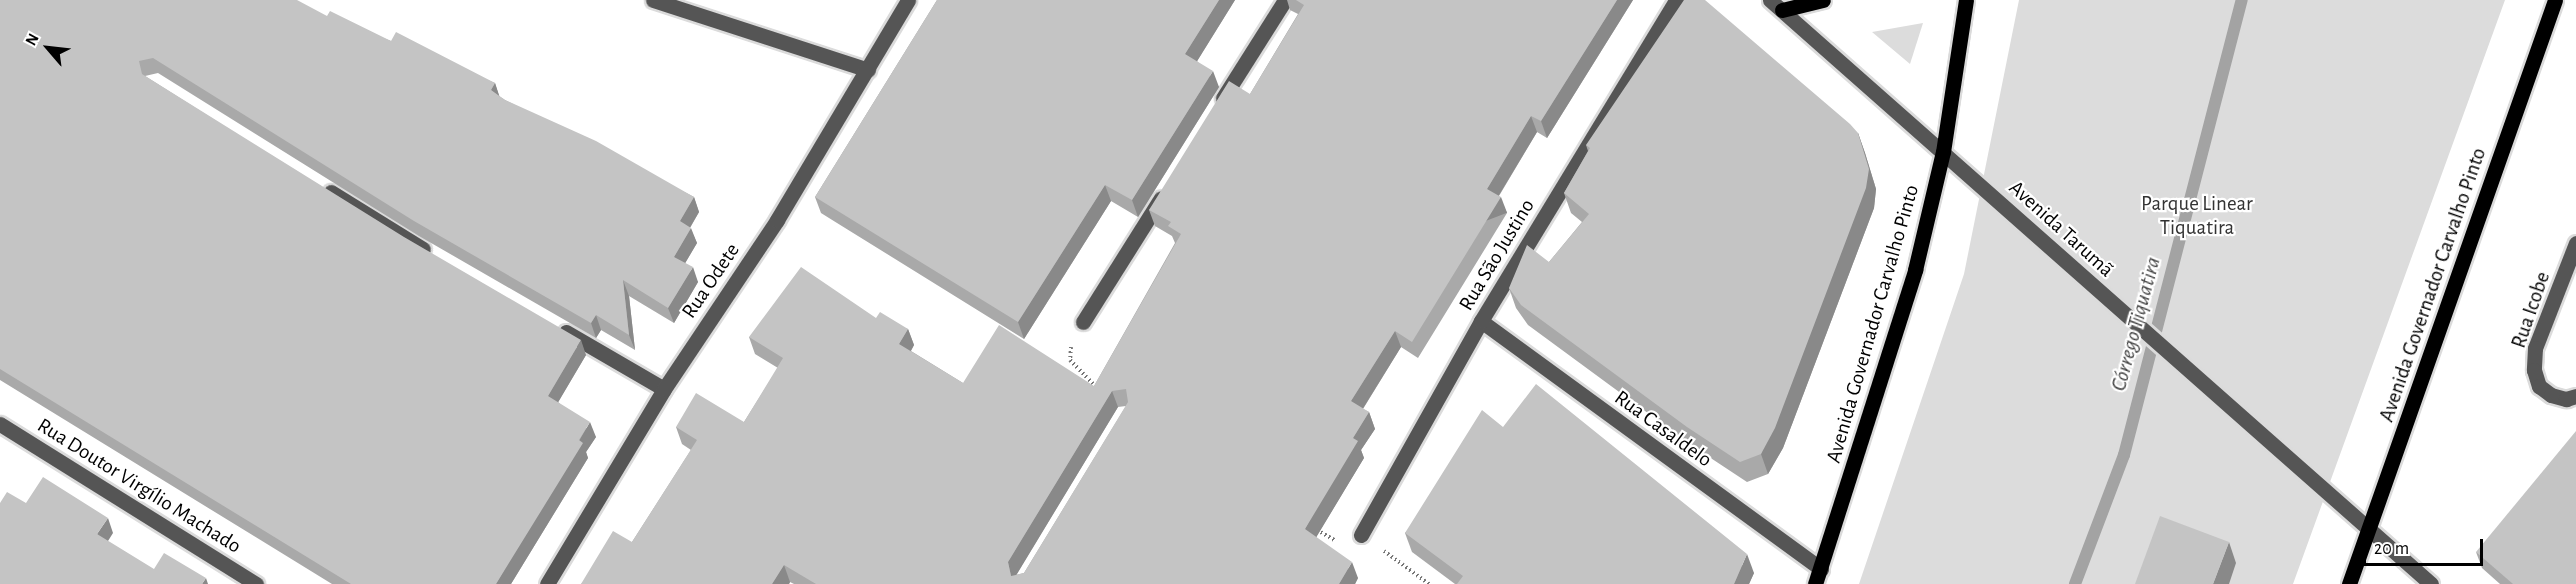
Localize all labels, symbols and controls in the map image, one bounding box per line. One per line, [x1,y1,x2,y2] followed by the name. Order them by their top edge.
[18,18,78,78] north arrow
[22,31,42,48] text: N
[2374,145,2492,425] street label: Avenida Governador Carvalho Pinto
[2003,175,2119,283] street label: Avenida Tarumã
[1821,182,1925,466] street label: Avenida Governador Carvalho Pinto
[2141,191,2253,241] park label: Parque Linear Tiquatira
[1454,195,1540,315] street label: Rua São Justino
[677,239,745,323] street label: Rua Odete
[2105,254,2167,394] water label: Córrego Tiquatira
[2506,268,2556,352] street label: Rua Icobe
[1609,385,1717,473] street label: Rua Casaldelo
[32,413,246,559] street label: Rua Doutor Virgílio Machado
[2366,527,2486,565] scale bar
[2374,540,2409,558] text: 20 m

